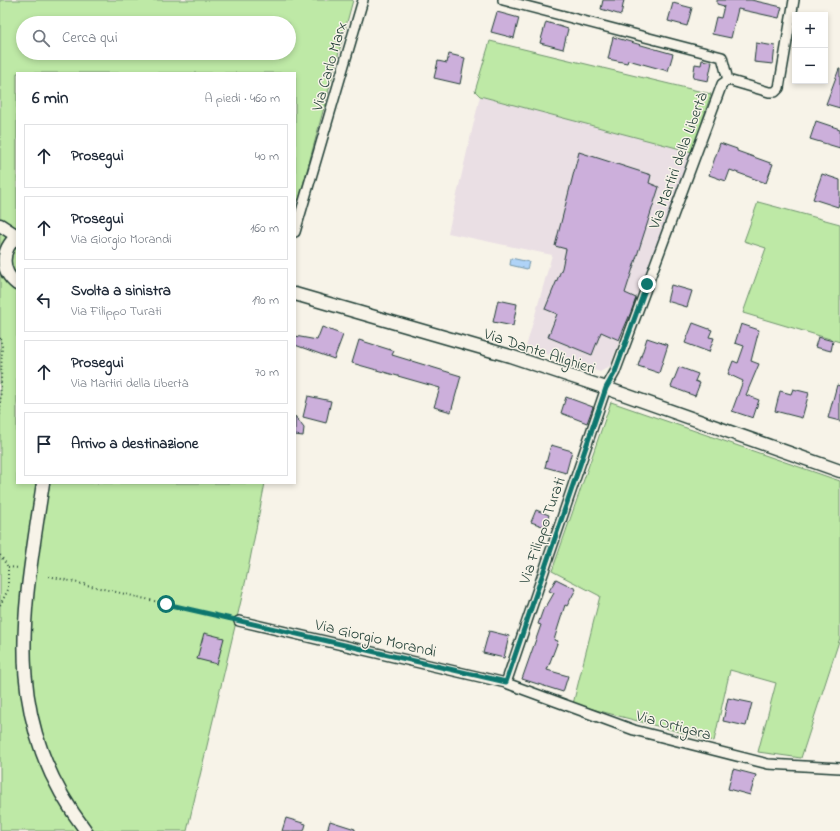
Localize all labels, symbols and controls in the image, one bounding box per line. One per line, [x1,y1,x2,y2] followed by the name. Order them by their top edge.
[792,12,828,84] map controls
[792,12,828,48] button: +
[16,16,296,60] search box
[305,19,354,115] street label: Via Carlo Marx
[30,27,52,49] icon: search
[62,27,118,49] text: Cerca qui
[792,48,828,84] button: −
[32,86,68,111] text: 6 min
[205,89,280,108] text: A piedi · 460 m
[643,89,715,234] street label: Via Martiri della Libertà
[33,145,55,167] icon: ahead
[71,145,124,167] text: Prosegui
[255,147,279,166] text: 40 m
[71,208,124,230] text: Prosegui
[33,217,55,239] icon: ahead
[250,219,279,238] text: 160 m
[71,230,172,249] text: Via Giorgio Morandi
[638,275,656,293] route end
[71,280,171,302] text: Svolta a sinistra
[33,289,55,311] icon: left
[252,291,279,310] text: 190 m
[71,302,162,321] text: Via Filippo Turati
[479,322,598,381] street label: Via Dante Alighieri
[71,352,124,374] text: Prosegui
[33,361,55,383] icon: ahead
[255,363,279,382] text: 70 m
[71,374,188,393] text: Via Martiri della Libertà
[33,433,55,455] icon: arrive
[71,433,198,455] text: Arrivo a destinazione
[513,474,572,588] street label: Via Filippo Turati
[157,595,175,613] route start
[312,613,439,665] street label: Via Giorgio Morandi
[632,704,714,747] street label: Via Ortigara

